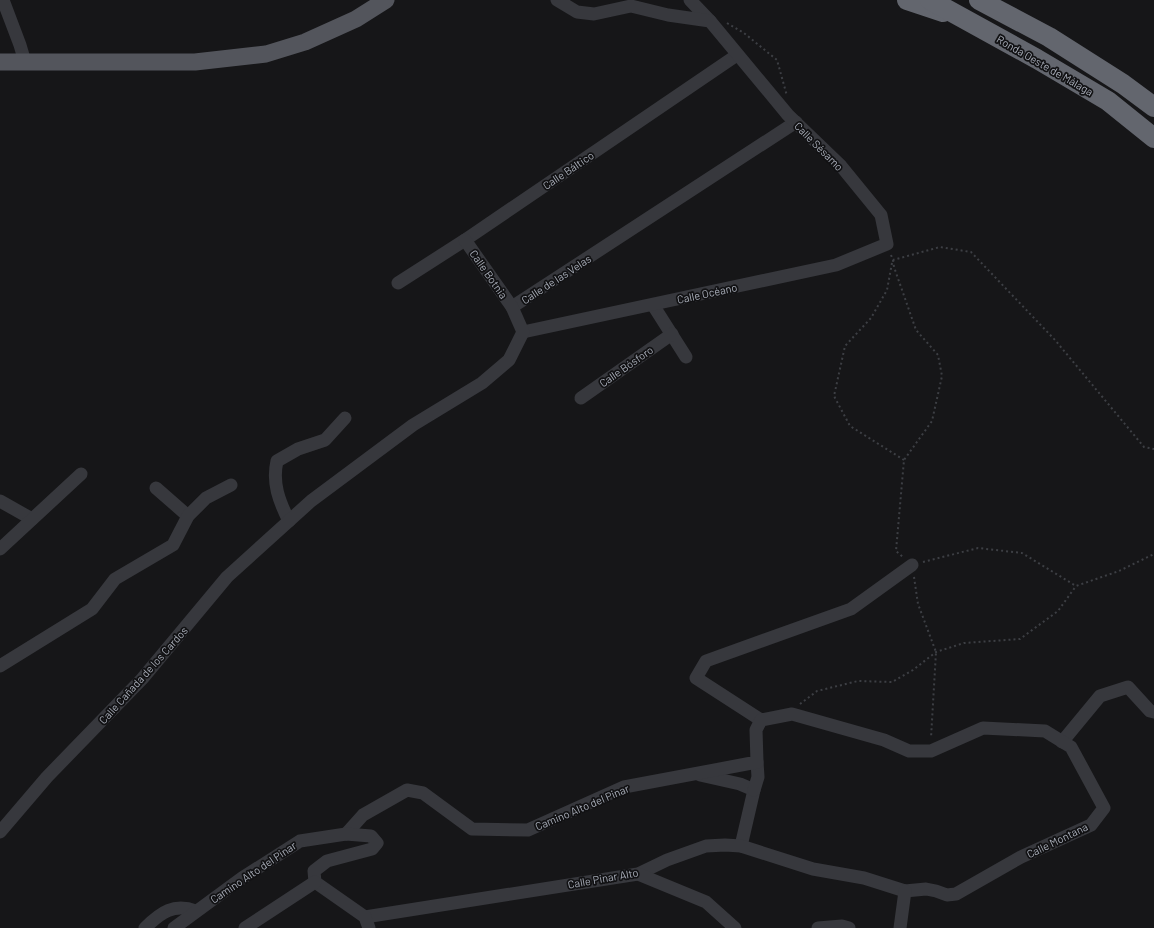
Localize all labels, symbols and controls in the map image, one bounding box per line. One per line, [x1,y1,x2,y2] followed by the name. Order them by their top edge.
[994,32,1096,98] street label: Ronda Oeste de Málaga
[792,119,846,173] street label: Calle Sésamo
[540,148,596,192] street label: Calle Báltico
[467,247,511,301] street label: Calle Botnia
[519,252,593,306] street label: Calle de las Velas
[676,280,738,306] street label: Calle Océano
[597,343,655,389] street label: Calle Bósforo
[96,624,190,726] street label: Calle Cañada de los Cardos
[533,781,631,833] street label: Camino Alto del Pinar
[1024,820,1090,860] street label: Calle Montana
[208,838,298,906] street label: Camino Alto del Pinar
[567,865,639,891] street label: Calle Pinar Alto

